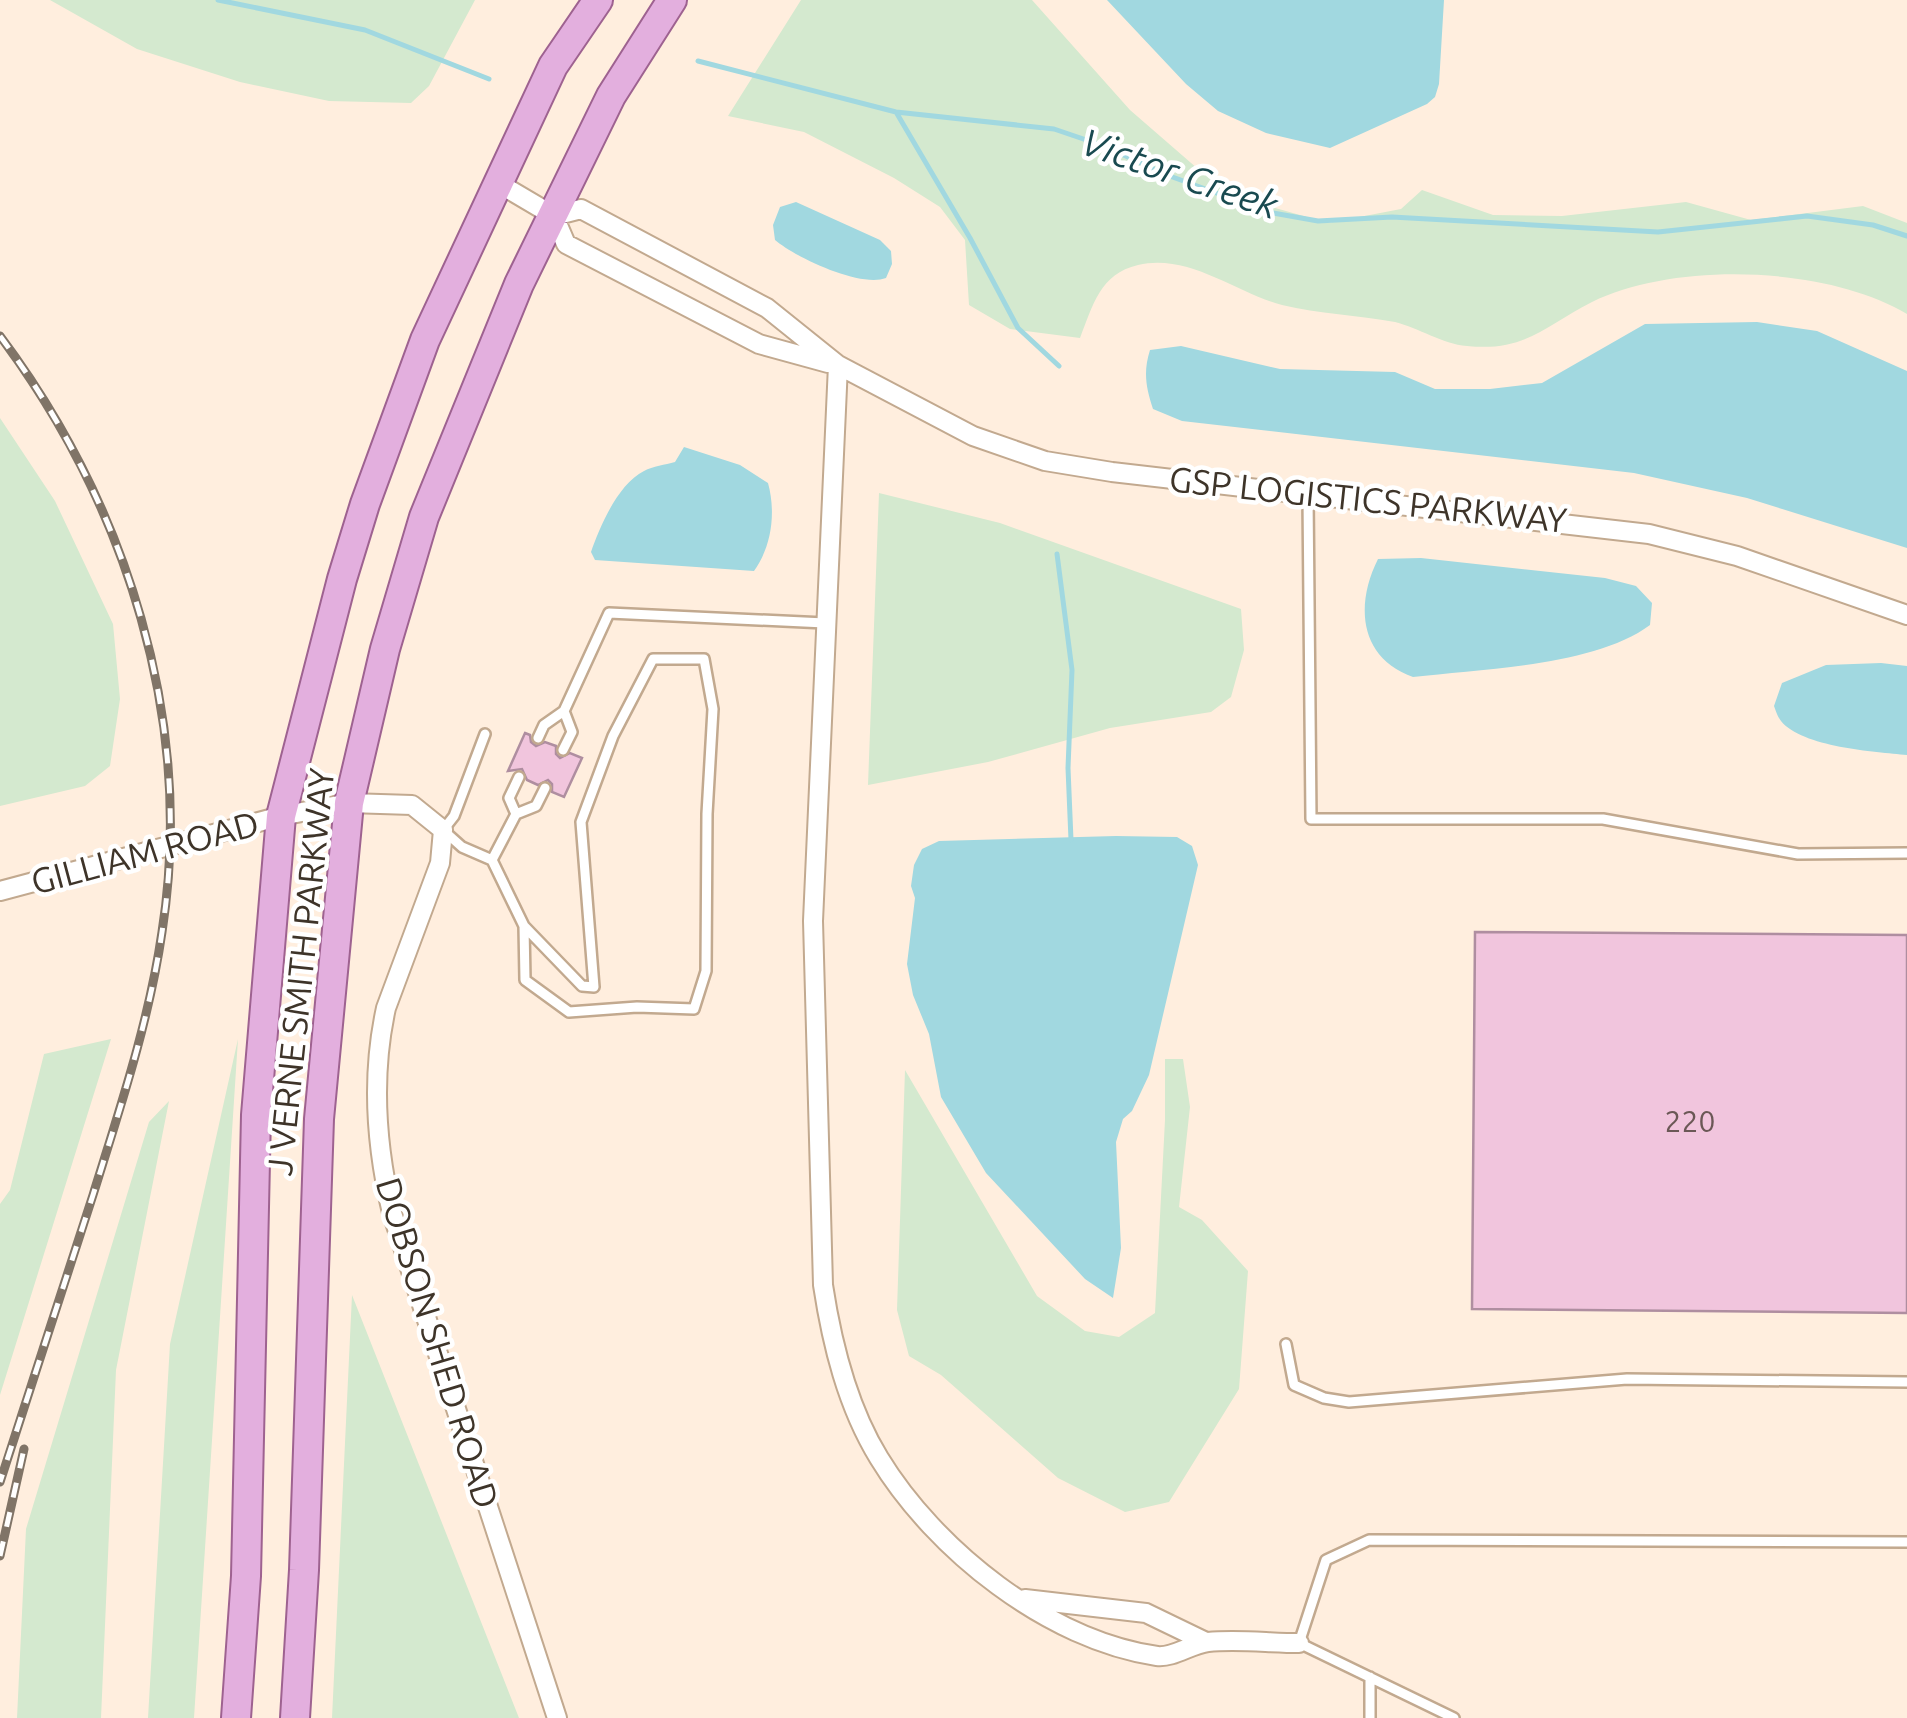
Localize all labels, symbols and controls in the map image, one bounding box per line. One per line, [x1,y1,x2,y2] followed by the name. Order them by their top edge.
[1077,120,1285,226] water label: Victor Creek
[1167,458,1569,540] street label: GSP LOGISTICS PARKWAY
[259,766,341,1178] street label: J VERNE SMITH PARKWAY
[27,802,263,902] street label: GILLIAM ROAD
[1665,1104,1715,1138] house number: 220
[369,1172,507,1513] street label: DOBSON SHED ROAD

